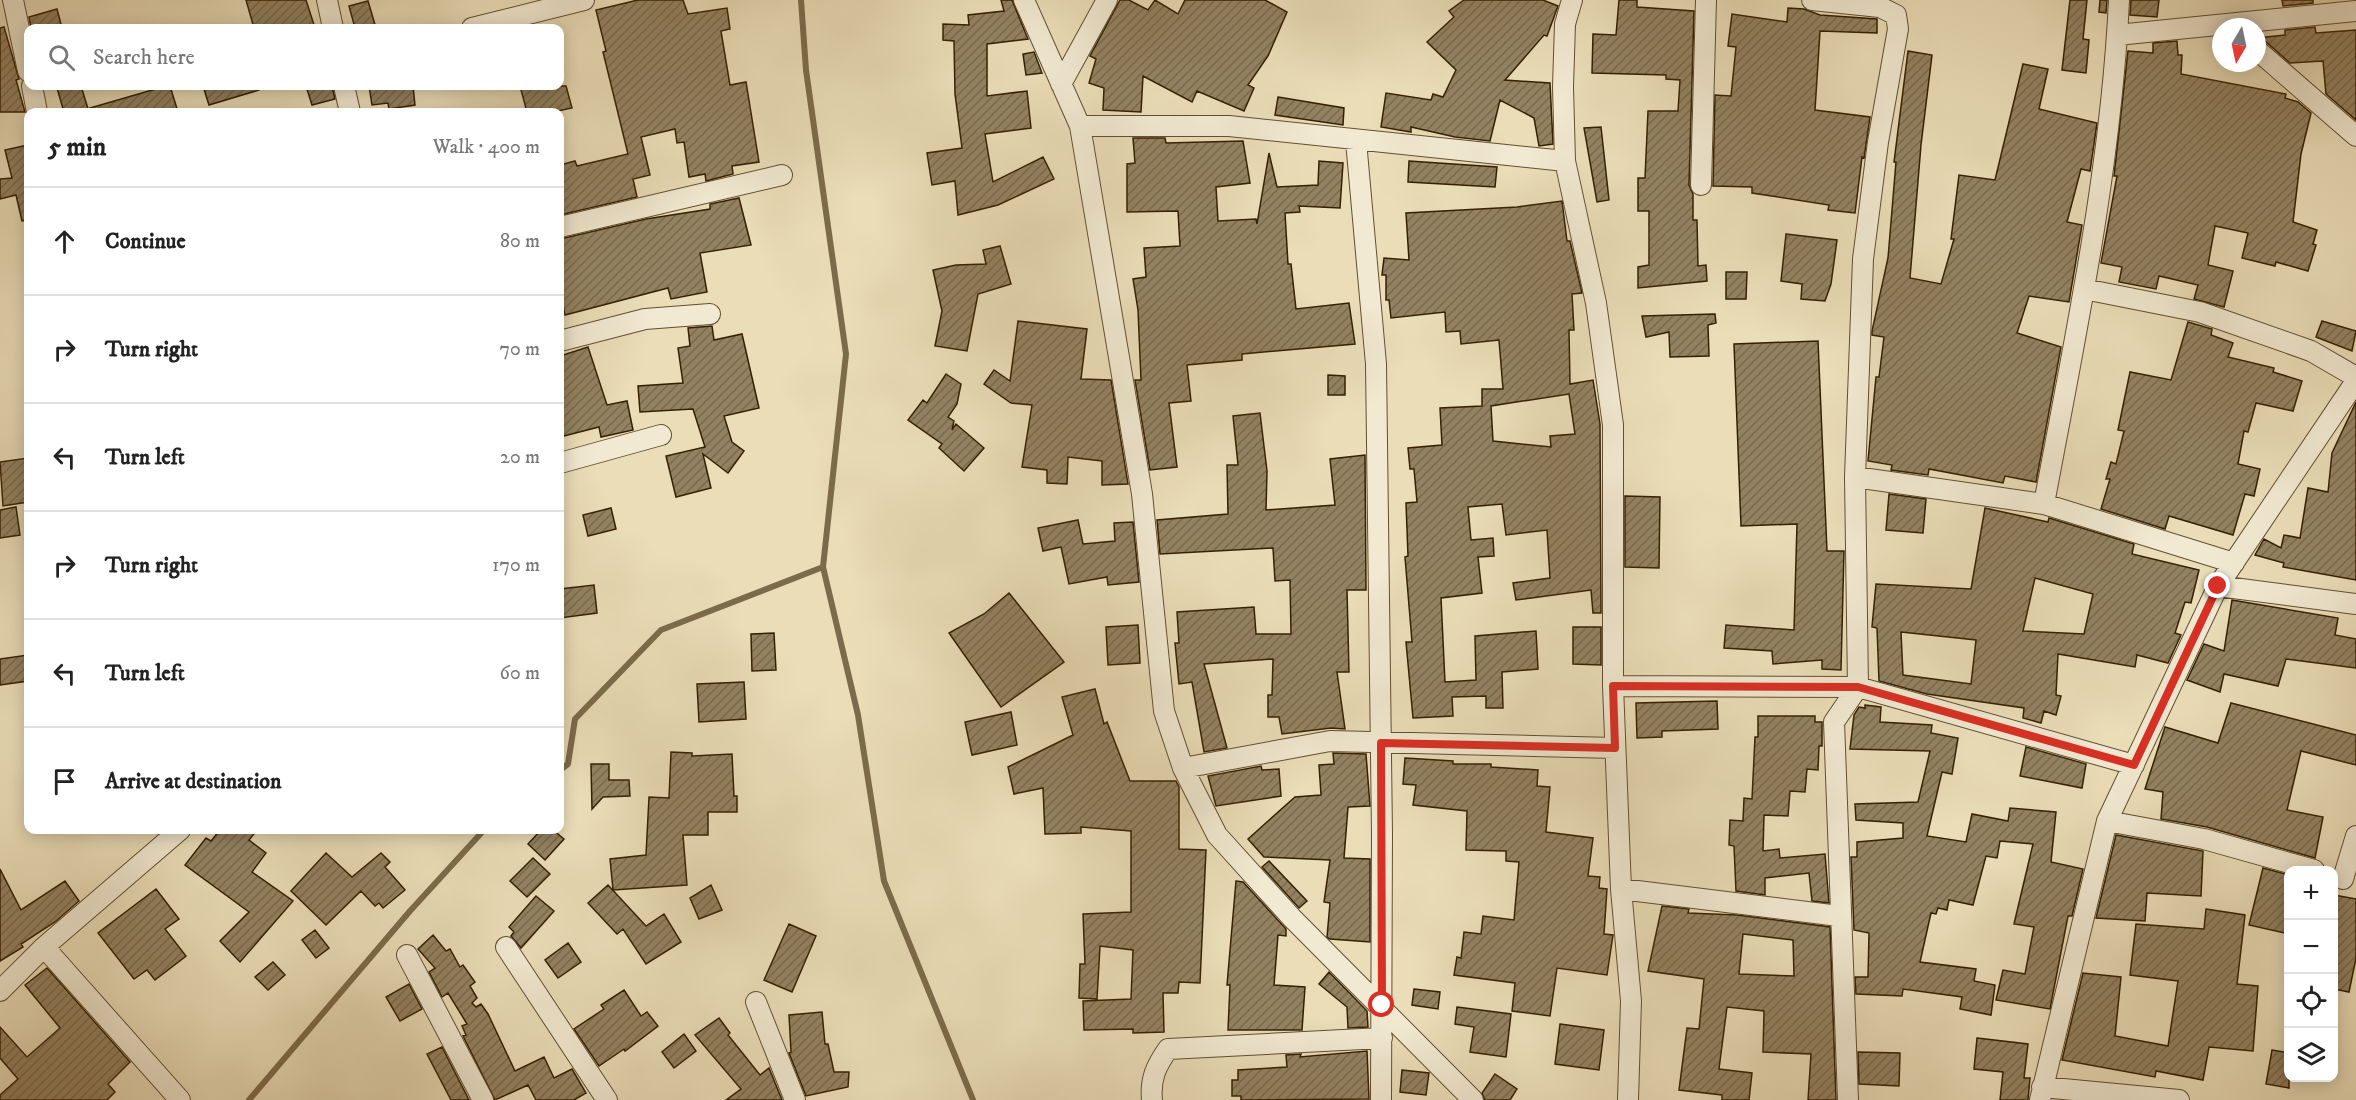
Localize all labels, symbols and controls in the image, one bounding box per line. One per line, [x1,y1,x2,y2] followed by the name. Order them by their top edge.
[2212,18,2266,72] north arrow
[24,24,564,90] search box
[45,41,78,74] icon: search
[93,44,195,71] text: Search here
[48,131,106,164] text: 5 min
[433,135,540,160] text: Walk · 400 m
[48,225,81,258] icon: ahead
[105,228,186,255] text: Continue
[500,229,540,254] text: 80 m
[48,333,81,366] icon: right
[105,336,198,363] text: Turn right
[499,337,540,362] text: 70 m
[48,441,81,474] icon: left
[105,444,185,471] text: Turn left
[500,445,540,470] text: 20 m
[48,549,81,582] icon: right
[105,552,198,579] text: Turn right
[492,553,540,578] text: 170 m
[2204,572,2230,598] route end
[48,657,81,690] icon: left
[105,660,185,687] text: Turn left
[500,661,540,686] text: 60 m
[48,765,81,798] icon: arrive
[105,768,282,795] text: Arrive at destination
[2284,866,2338,1082] map controls
[2284,866,2338,920] button: +
[2284,920,2338,974] button: −
[2284,974,2338,1028] button: locate
[1368,991,1394,1017] route start
[2284,1028,2338,1082] button: layers

